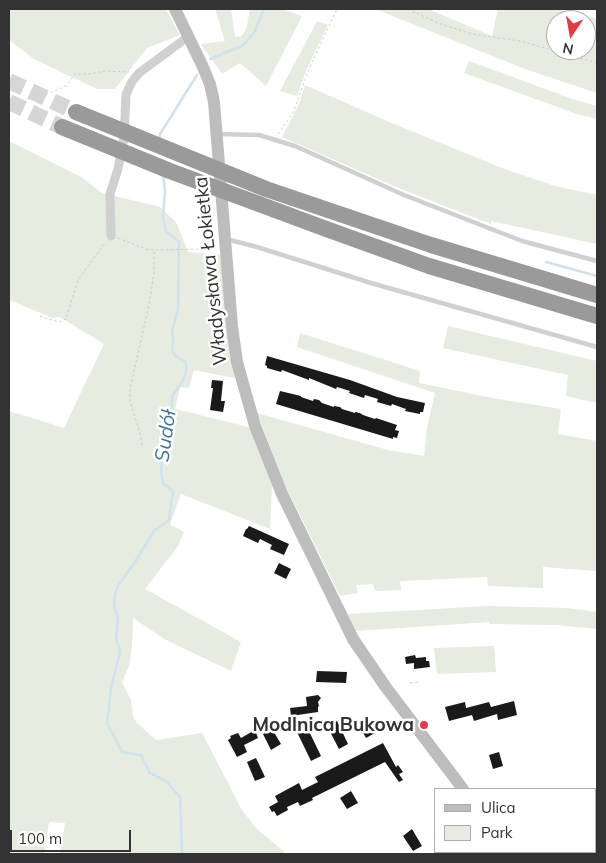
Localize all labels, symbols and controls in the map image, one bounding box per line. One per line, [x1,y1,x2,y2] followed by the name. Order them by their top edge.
[546,10,596,60] north arrow
[561,39,575,59] text: N
[190,175,232,367] street label: Władysława Łokietka
[150,408,182,464] water label: Sudół
[252,714,414,736] place label: Modlnica Bukowa
[418,719,430,731] marker: Modlnica Bukowa
[434,788,596,853] legend
[481,798,515,817] text: Ulica
[12,820,134,852] scale bar
[481,823,513,842] text: Park
[18,829,62,848] text: 100 m

